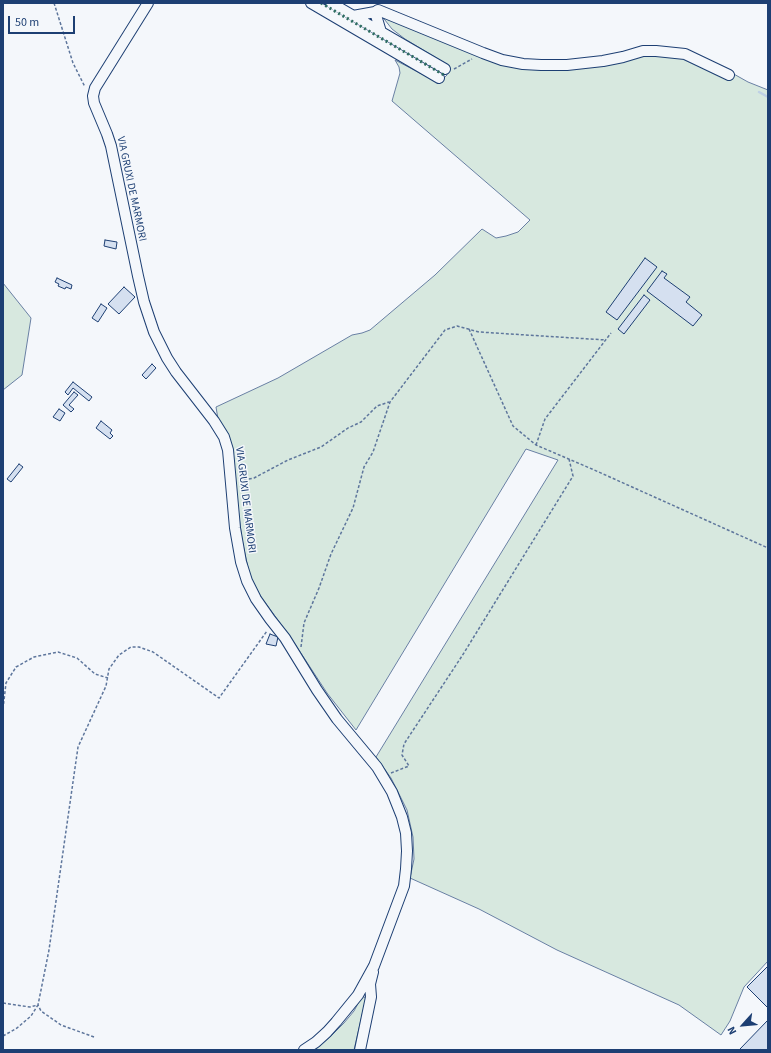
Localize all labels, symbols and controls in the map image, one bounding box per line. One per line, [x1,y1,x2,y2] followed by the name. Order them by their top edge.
[10,8,77,34] scale bar
[15,14,39,31] text: 50 m
[113,135,149,243] street label: VIA GRUXI DE MARMORI
[232,446,258,554] street label: VIA GRUXI DE MARMORI
[723,1005,763,1045] north arrow
[724,1024,740,1037] text: N

